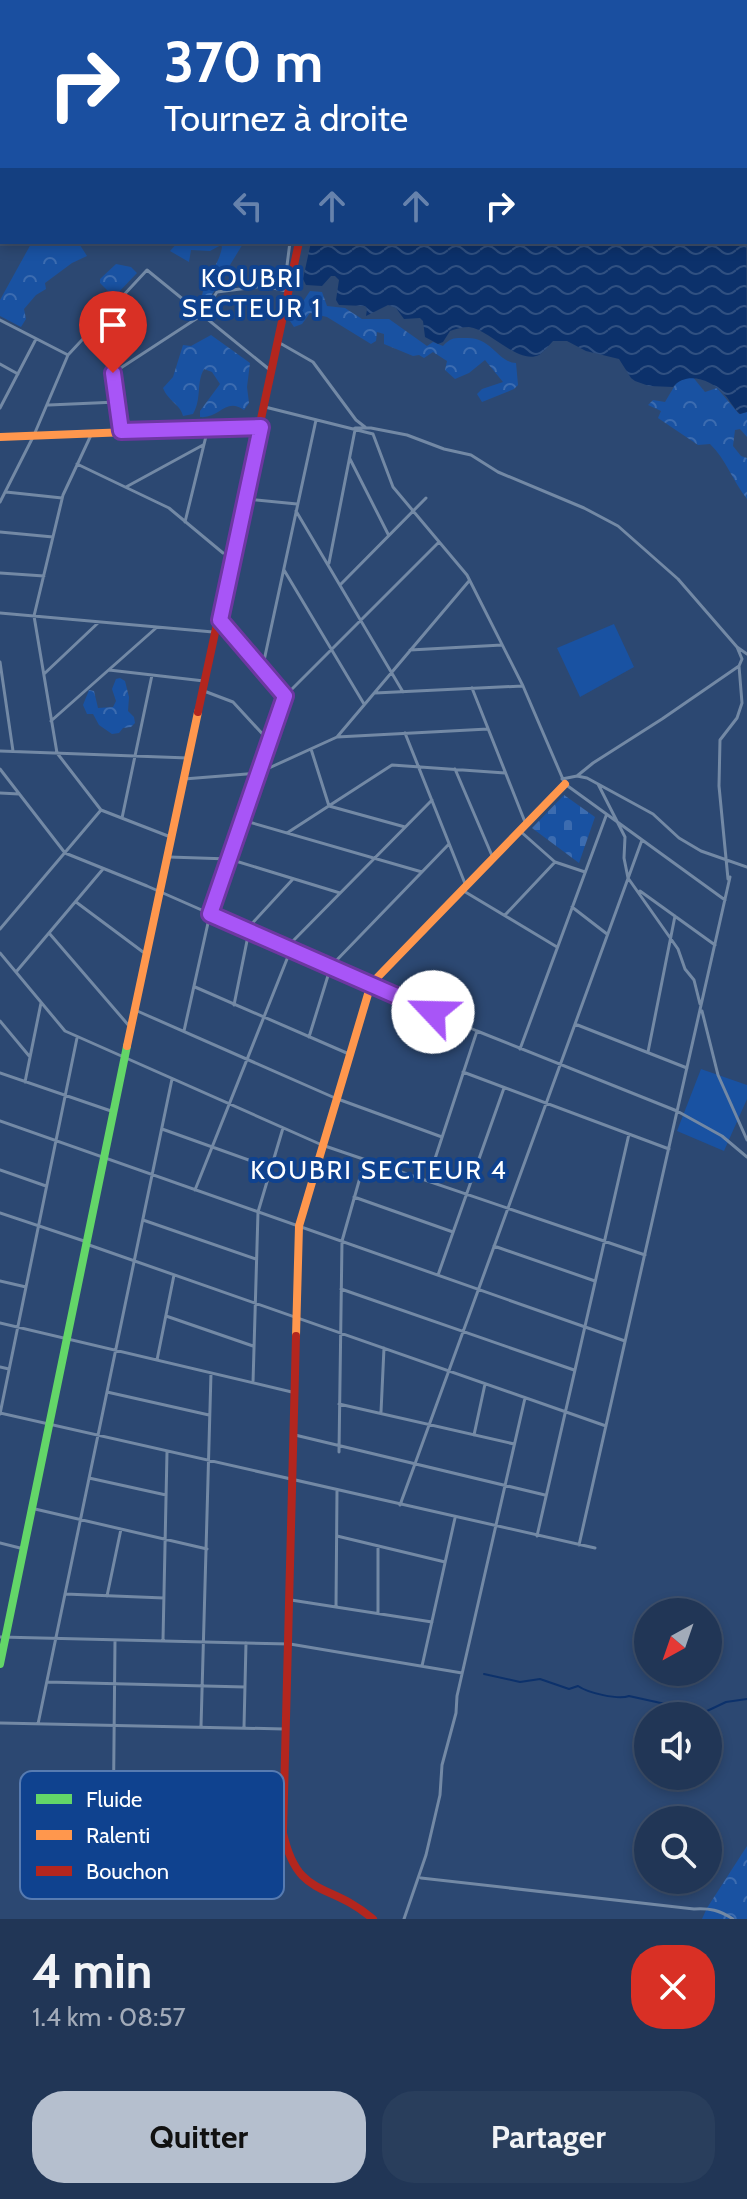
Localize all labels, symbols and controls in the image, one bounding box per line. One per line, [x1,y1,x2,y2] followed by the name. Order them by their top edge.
[164,28,323,96] text: 370 m
[32,32,136,136] icon: right
[164,96,408,140] text: Tournez à droite
[226,184,270,228] icon: left
[310,184,354,228] icon: ahead
[394,184,438,228] icon: ahead
[478,184,522,228] icon: right
[182,262,322,324] district label: KOUBRI SECTEUR 1
[79,291,147,373] pin
[91,303,135,347] icon: arrive
[391,970,475,1054] position arrow
[250,1154,508,1186] district label: KOUBRI SECTEUR 4
[634,1598,722,1686] north arrow
[634,1598,722,1894] map controls
[634,1702,722,1790] button: sound
[20,1771,284,1899] legend
[86,1786,142,1813] text: Fluide
[634,1806,722,1894] button: search
[86,1822,150,1849] text: Ralenti
[86,1858,169,1885] text: Bouchon
[32,1942,152,2000] text: 4 min
[631,1945,715,2029] button: close
[32,2001,186,2033] text: 1.4 km · 08:57
[32,2091,366,2183] button: Quitter
[382,2091,715,2183] button: Partager

